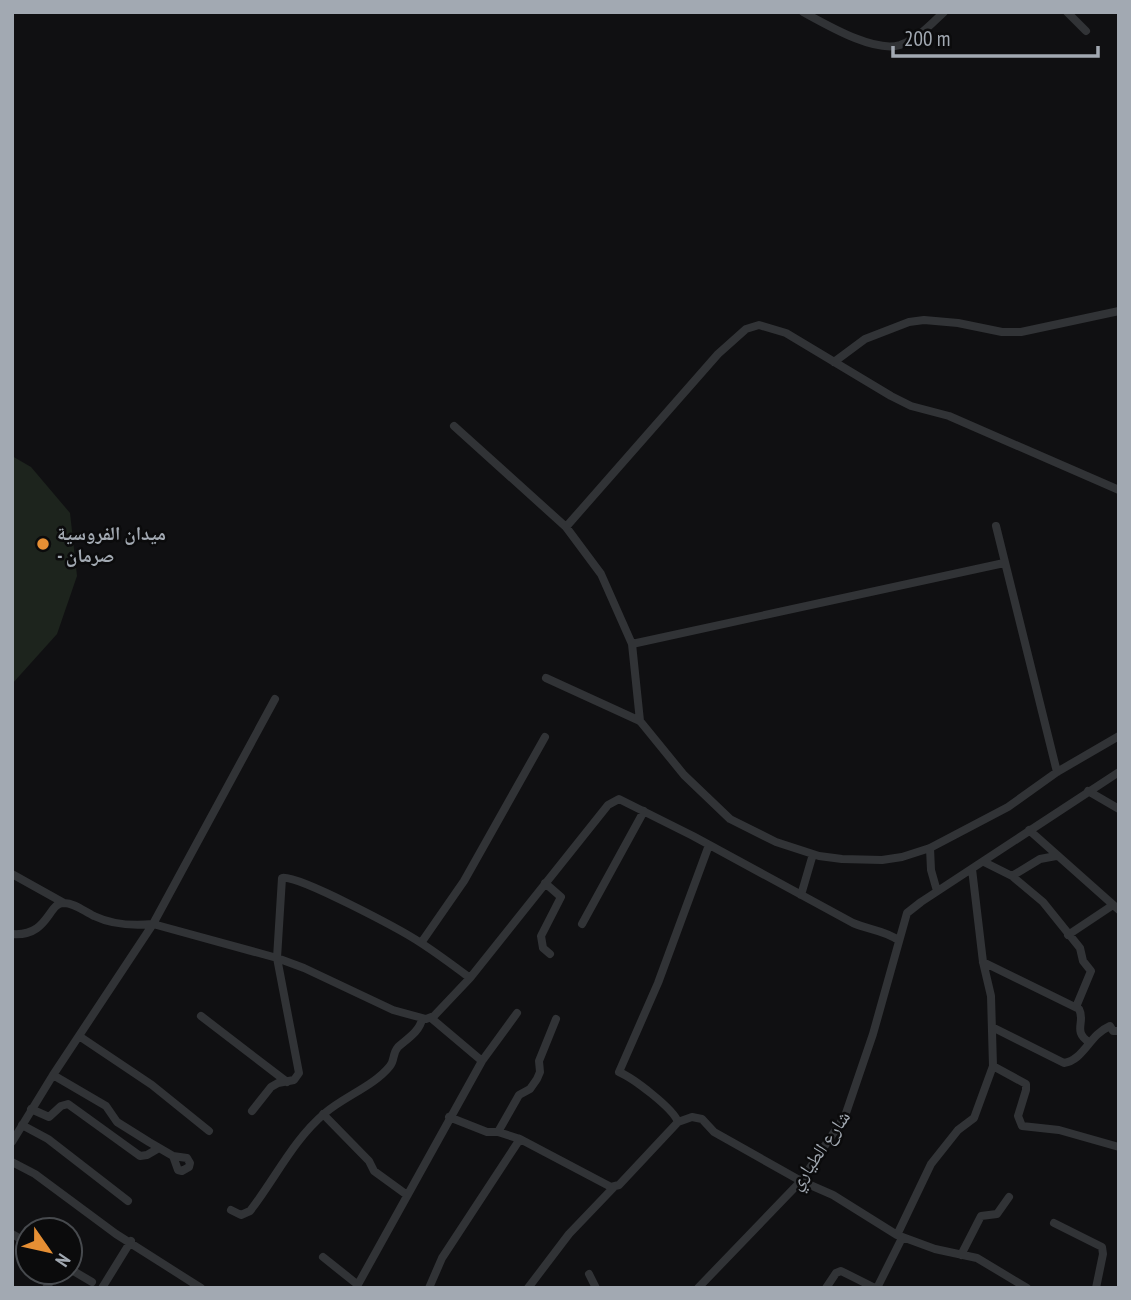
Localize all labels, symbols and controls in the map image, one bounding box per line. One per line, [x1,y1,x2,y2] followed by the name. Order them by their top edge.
[893,14,1098,58] scale bar
[904,25,950,52] text: 200 m
[57,521,166,567] place label: ميدان الفروسية - صرمان
[35,536,51,552] marker: ميدان الفروسية - صرمان
[783,1106,858,1197] street label: شارع الطياري
[14,1216,84,1286] north arrow
[50,1250,76,1271] text: N

